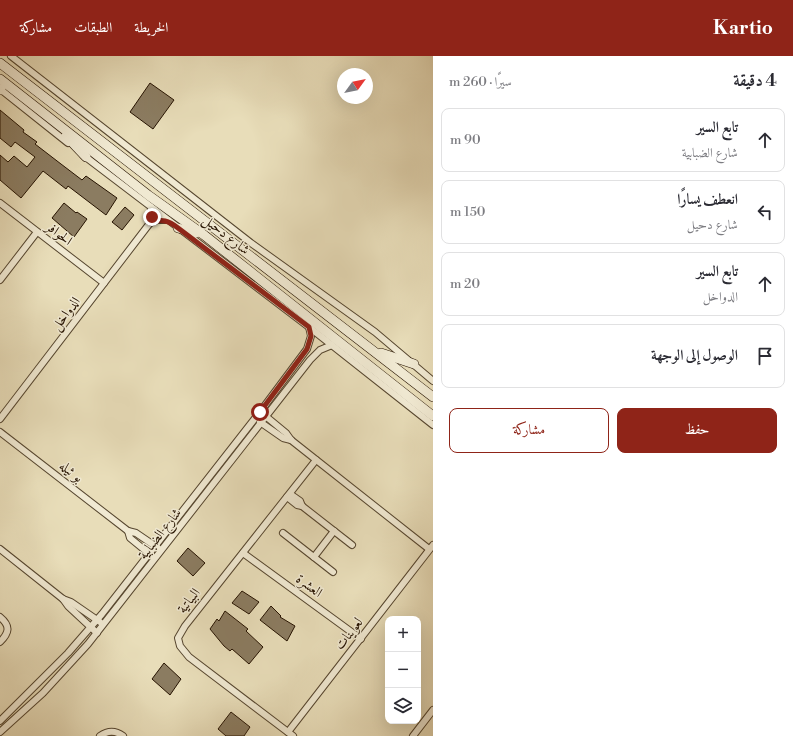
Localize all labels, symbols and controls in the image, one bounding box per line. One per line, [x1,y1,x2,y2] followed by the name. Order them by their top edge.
[713,16,773,40] text: Kartio
[20,19,52,37] text: مشاركة
[74,19,112,37] text: الطبقات
[134,19,168,37] text: الخريطة
[337,68,373,104] north arrow
[733,70,777,92] text: 4 دقيقة
[449,74,512,90] text: سيرًا · 260 m
[696,118,738,137] text: تابع السير
[754,129,776,151] icon: ahead
[450,132,481,148] text: 90 m
[682,145,738,161] text: شارع الضبابية
[677,190,738,209] text: انعطف يسارًا
[754,201,776,223] icon: left
[450,204,485,220] text: 150 m
[143,208,161,226] route end
[198,211,253,261] street label: شارع دحيل
[41,217,76,250] street label: الحوافر
[687,217,738,233] text: شارع دحيل
[696,262,738,281] text: تابع السير
[754,273,776,295] icon: ahead
[450,276,480,292] text: 20 m
[703,289,738,305] text: الدواخل
[47,293,85,335] street label: الدواخل
[754,345,776,367] icon: arrive
[651,346,738,365] text: الوصول إلى الوجهة
[251,403,269,421] route start
[449,408,609,453] button: مشاركة
[617,408,777,453] button: حفظ
[55,457,87,487] street label: بو ثيله
[134,505,187,565] street label: شارع الضبابية
[292,570,326,602] street label: العشرة
[173,585,205,617] street label: البياتية
[331,614,367,654] street label: لعوينات
[385,616,421,724] map controls
[385,616,421,652] button: +
[385,652,421,688] button: −
[385,688,421,724] button: layers

